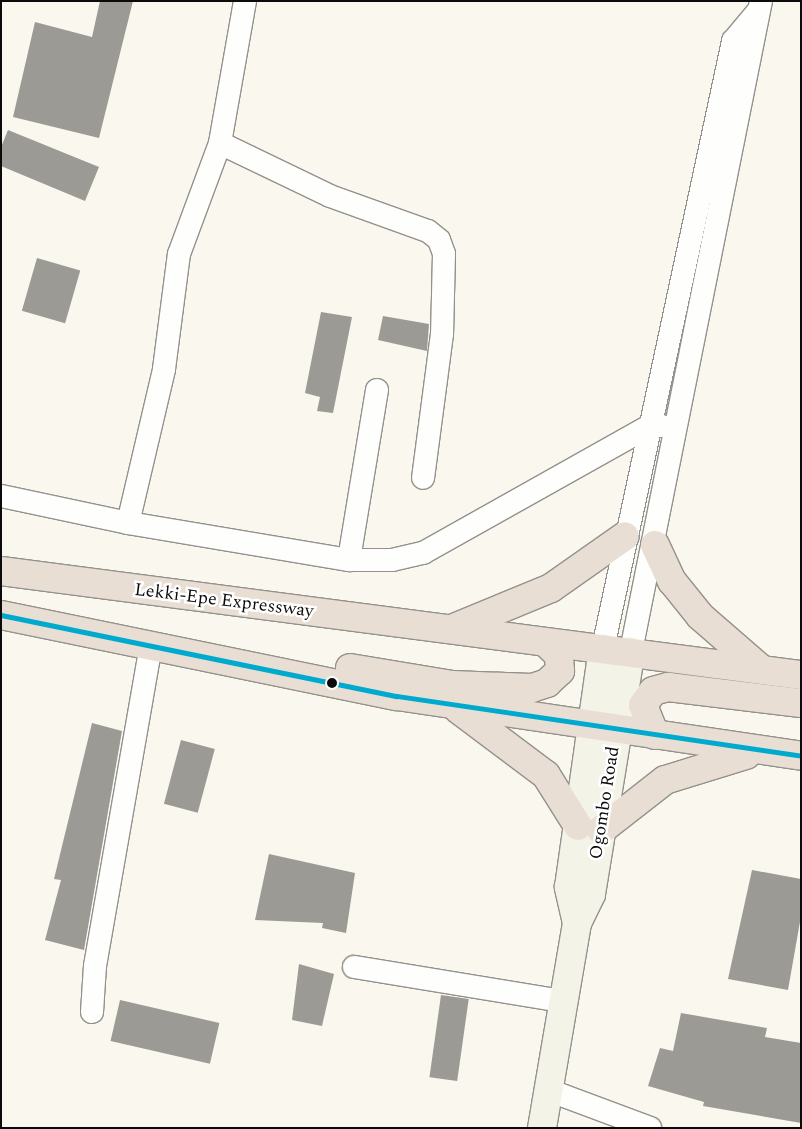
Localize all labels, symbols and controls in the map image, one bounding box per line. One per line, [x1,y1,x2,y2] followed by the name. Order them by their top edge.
[133,579,315,623] street label: Lekki-Epe Expressway
[327,678,337,688] unlabelled marker
[585,745,625,861] street label: Ogombo Road

